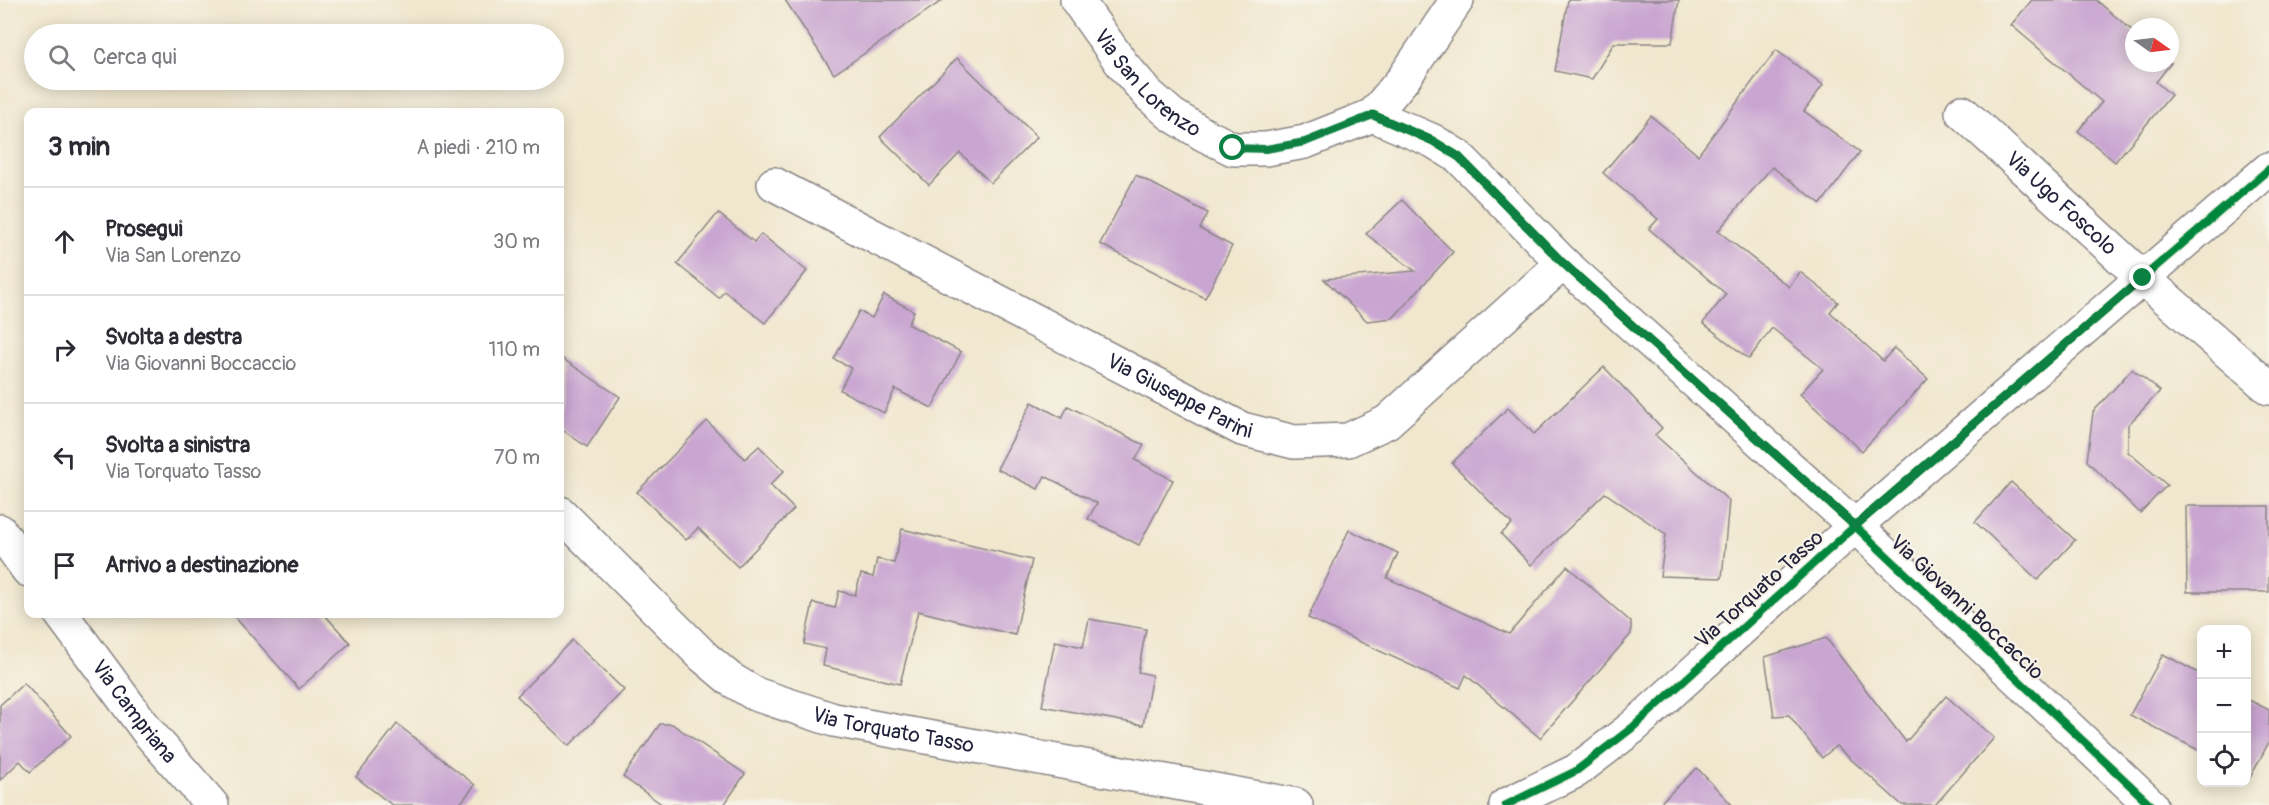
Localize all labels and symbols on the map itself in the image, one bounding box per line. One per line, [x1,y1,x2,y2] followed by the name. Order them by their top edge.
[2125,18,2179,72] north arrow
[1088,24,1206,143] street label: Via San Lorenzo
[1219,134,1245,160] route start
[2000,146,2122,261] street label: Via Ugo Foscolo
[2129,264,2155,290] route end
[1102,348,1255,445] street label: Via Giuseppe Parini
[1689,524,1829,654] street label: Via Torquato Tasso
[1884,529,2049,686] street label: Via Giovanni Boccaccio
[85,655,182,769] street label: Via Campriana
[809,701,976,759] street label: Via Torquato Tasso

